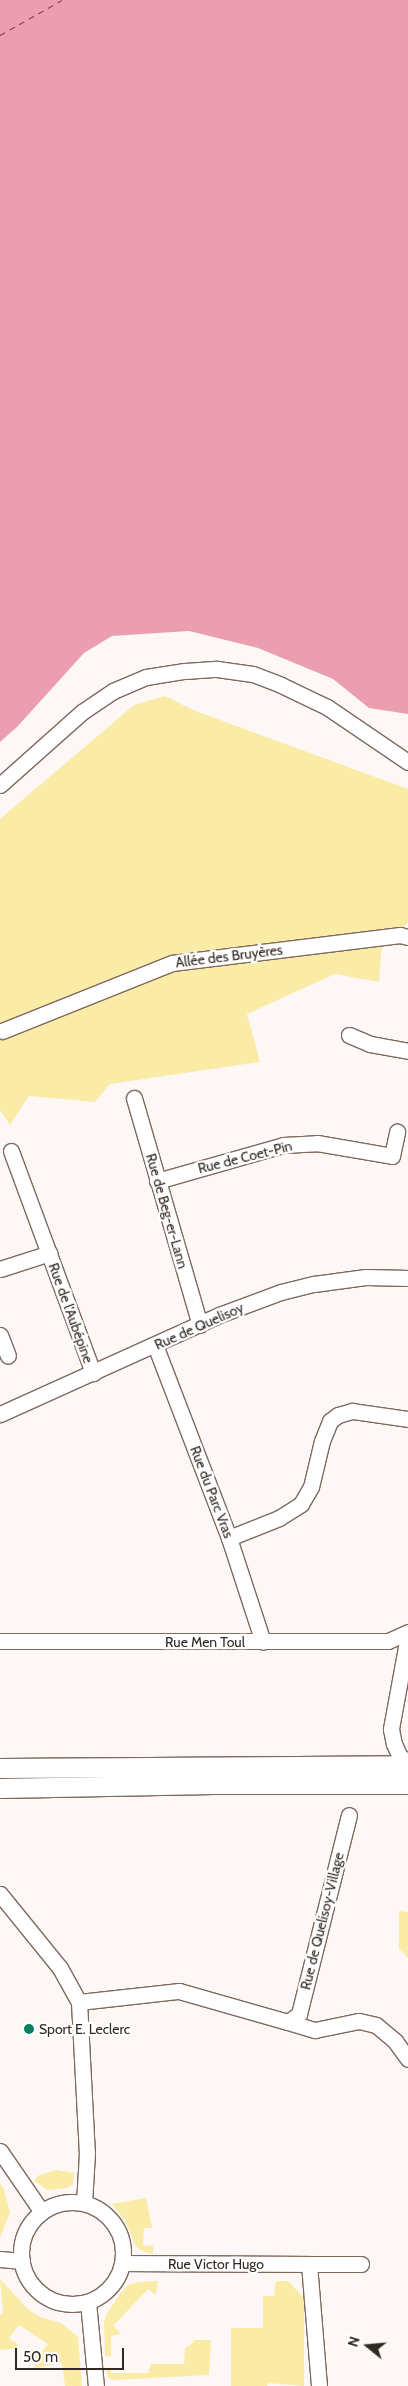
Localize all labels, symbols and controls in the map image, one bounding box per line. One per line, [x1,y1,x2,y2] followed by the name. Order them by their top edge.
[174,941,284,971] street label: Allée des Bruyères
[196,1137,294,1177] street label: Rue de Coet-Pin
[143,1151,191,1271] street label: Rue de Beg-er-Lann
[45,1261,97,1365] street label: Rue de l'Aubépine
[152,1299,246,1353] street label: Rue de Quelisoy
[187,1444,237,1540] street label: Rue du Parc Vras
[165,1634,245,1650] street label: Rue Men Toul
[297,1850,347,1992] street label: Rue de Quelisoy-Village
[39,2021,130,2037] place label: Sport E. Leclerc
[23,2023,35,2035] marker: Sport E. Leclerc
[168,2256,264,2272] street label: Rue Victor Hugo
[343,2321,393,2371] north arrow
[344,2334,364,2349] text: N
[18,2338,126,2370] scale bar
[23,2348,58,2366] text: 50 m

